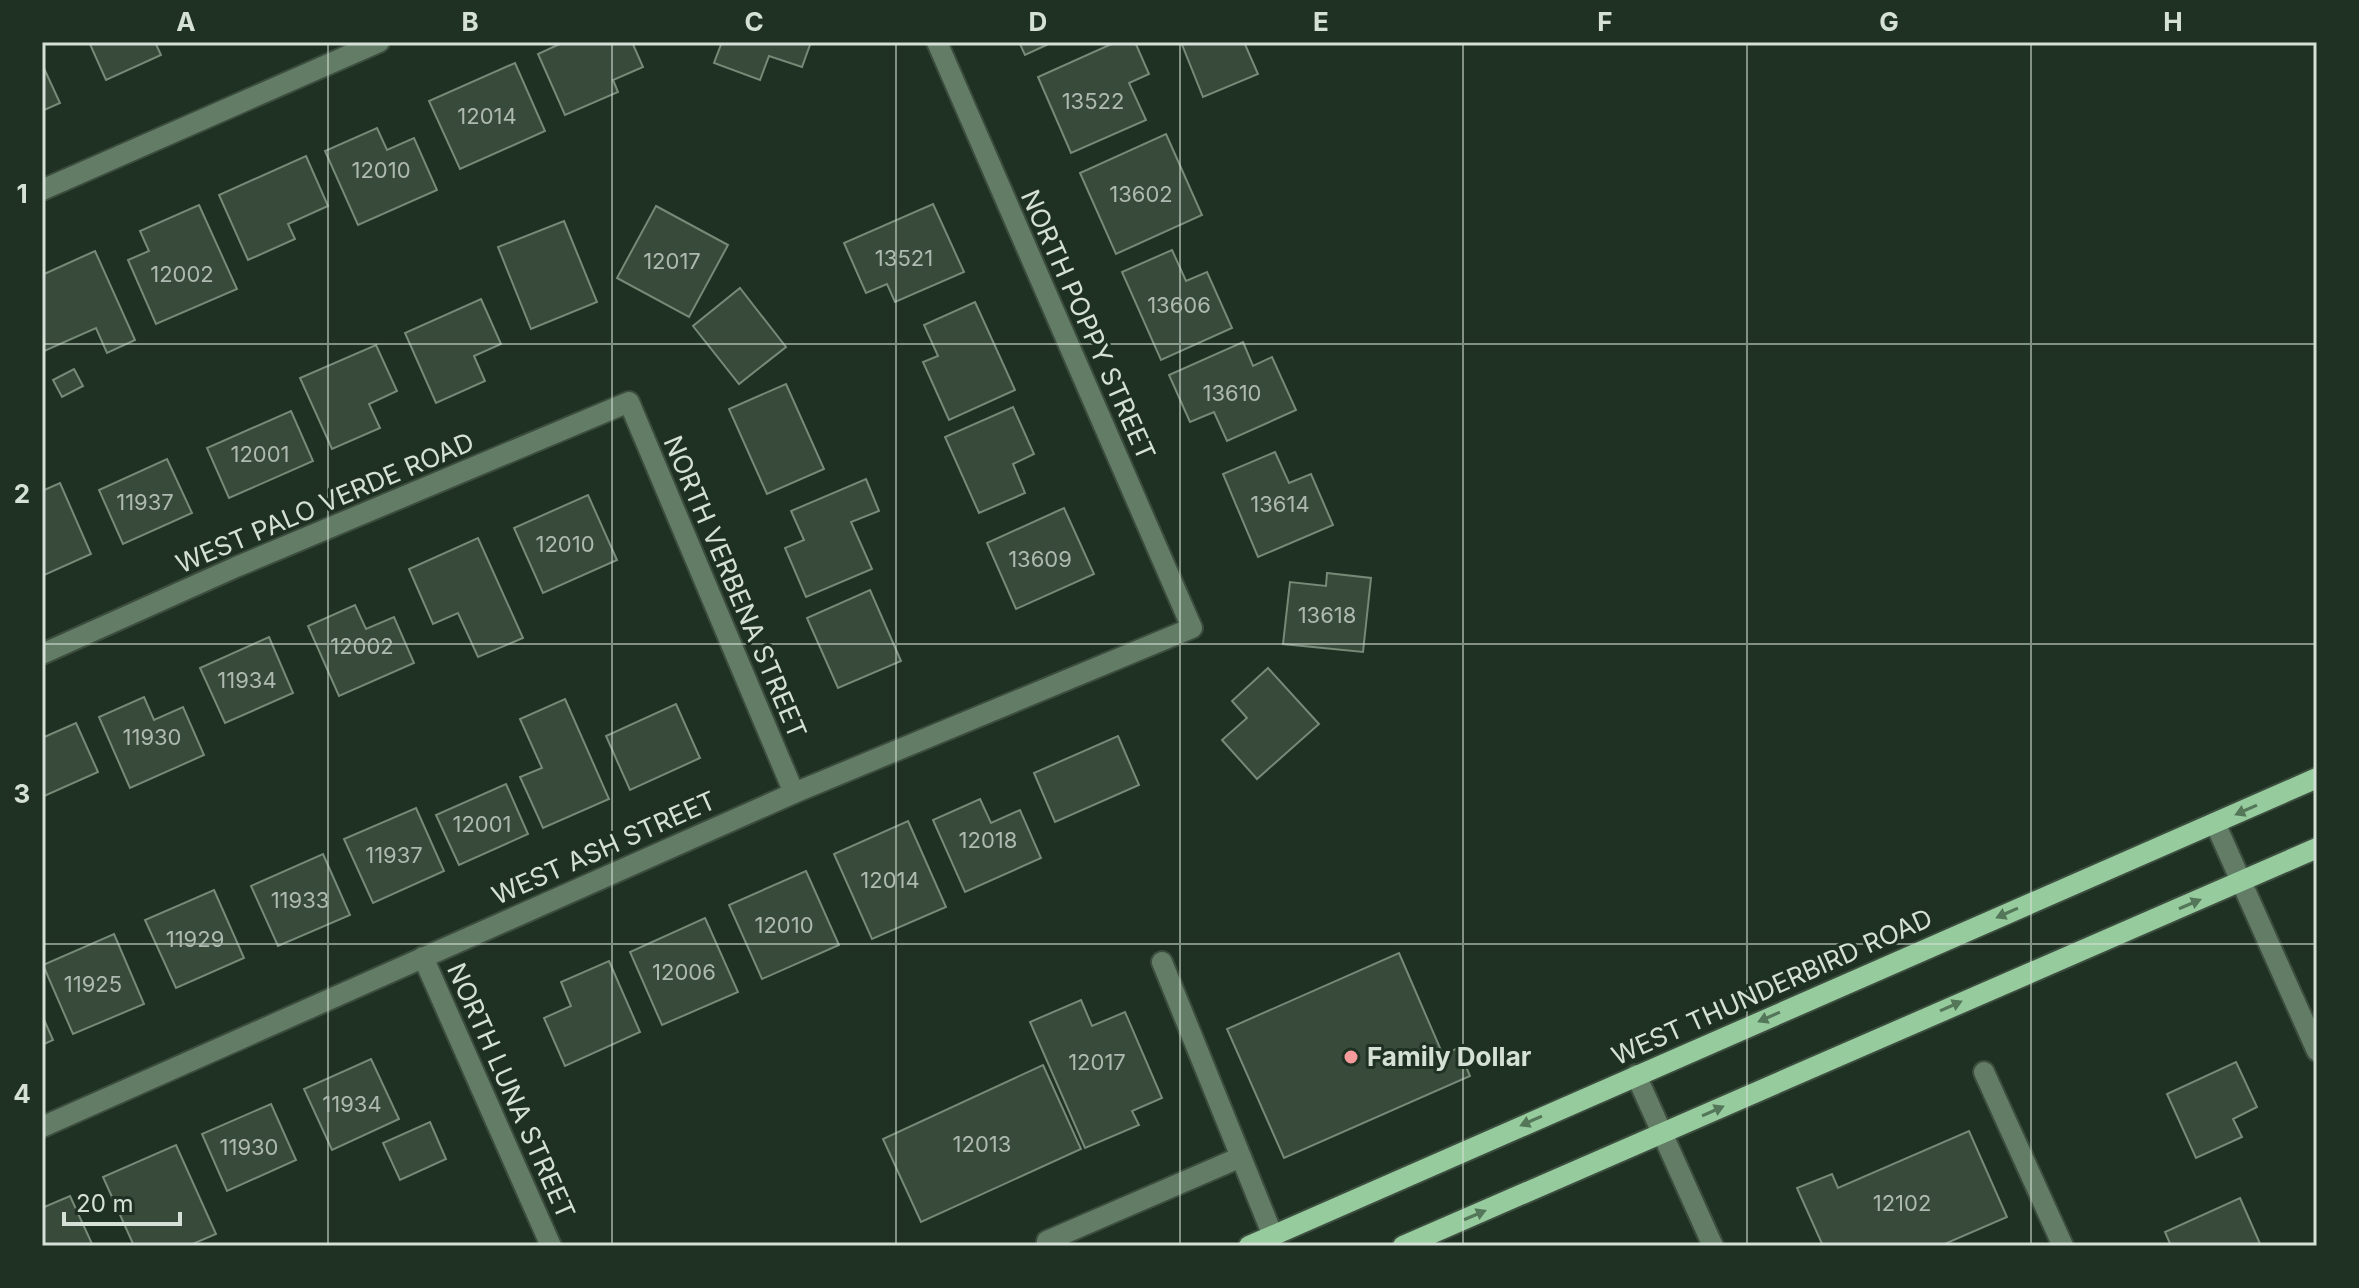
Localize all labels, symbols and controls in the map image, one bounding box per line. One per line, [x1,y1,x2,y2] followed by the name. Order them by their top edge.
[176,6,196,37] text: A
[461,6,479,37] text: B
[744,6,764,37] text: C
[1029,6,1047,37] text: D
[1313,6,1329,37] text: E
[1597,6,1613,37] text: F
[1879,6,1899,37] text: G
[2163,6,2183,37] text: H
[1062,88,1124,114] house number: 13522
[457,103,517,129] house number: 12014
[351,157,411,183] house number: 12010
[16,178,28,209] text: 1
[1109,181,1173,207] house number: 13602
[1015,185,1162,465] street label: NORTH POPPY STREET
[875,245,933,271] house number: 13521
[643,248,701,274] house number: 12017
[150,261,214,287] house number: 12002
[1147,292,1211,318] house number: 13606
[1202,380,1262,406] house number: 13610
[171,426,478,579] street label: WEST PALO VERDE ROAD
[658,431,813,743] street label: NORTH VERBENA STREET
[230,441,290,467] house number: 12001
[14,478,30,509] text: 2
[116,489,174,515] house number: 11937
[1250,491,1310,517] house number: 13614
[535,531,595,557] house number: 12010
[1008,546,1072,572] house number: 13609
[1298,602,1356,628] house number: 13618
[330,633,394,659] house number: 12002
[217,667,277,693] house number: 11934
[122,724,182,750] house number: 11930
[14,778,30,809] text: 3
[487,784,720,911] street label: WEST ASH STREET
[2234,803,2257,816] one-way arrow
[452,811,512,837] house number: 12001
[959,827,1017,853] house number: 12018
[365,842,423,868] house number: 11937
[860,867,920,893] house number: 12014
[271,887,329,913] house number: 11933
[2178,897,2202,910] one-way arrow
[1607,902,1937,1071] street label: WEST THUNDERBIRD ROAD
[1995,907,2019,920] one-way arrow
[754,912,814,938] house number: 12010
[166,926,224,952] house number: 11929
[441,958,582,1224] street label: NORTH LUNA STREET
[652,959,716,985] house number: 12006
[64,971,122,997] house number: 11925
[1939,999,1963,1013] one-way arrow
[1757,1011,1781,1024] one-way arrow
[1367,1041,1532,1072] place label: Family Dollar
[1342,1048,1360,1066] marker: Family Dollar
[1068,1049,1126,1075] house number: 12017
[13,1078,31,1109] text: 4
[322,1091,382,1117] house number: 11934
[1701,1105,1725,1118] one-way arrow
[1519,1115,1542,1128] one-way arrow
[953,1131,1011,1157] house number: 12013
[219,1134,279,1160] house number: 11930
[64,1176,180,1226] scale bar
[76,1189,134,1218] text: 20 m
[1873,1190,1931,1216] house number: 12102
[1463,1208,1486,1222] one-way arrow

